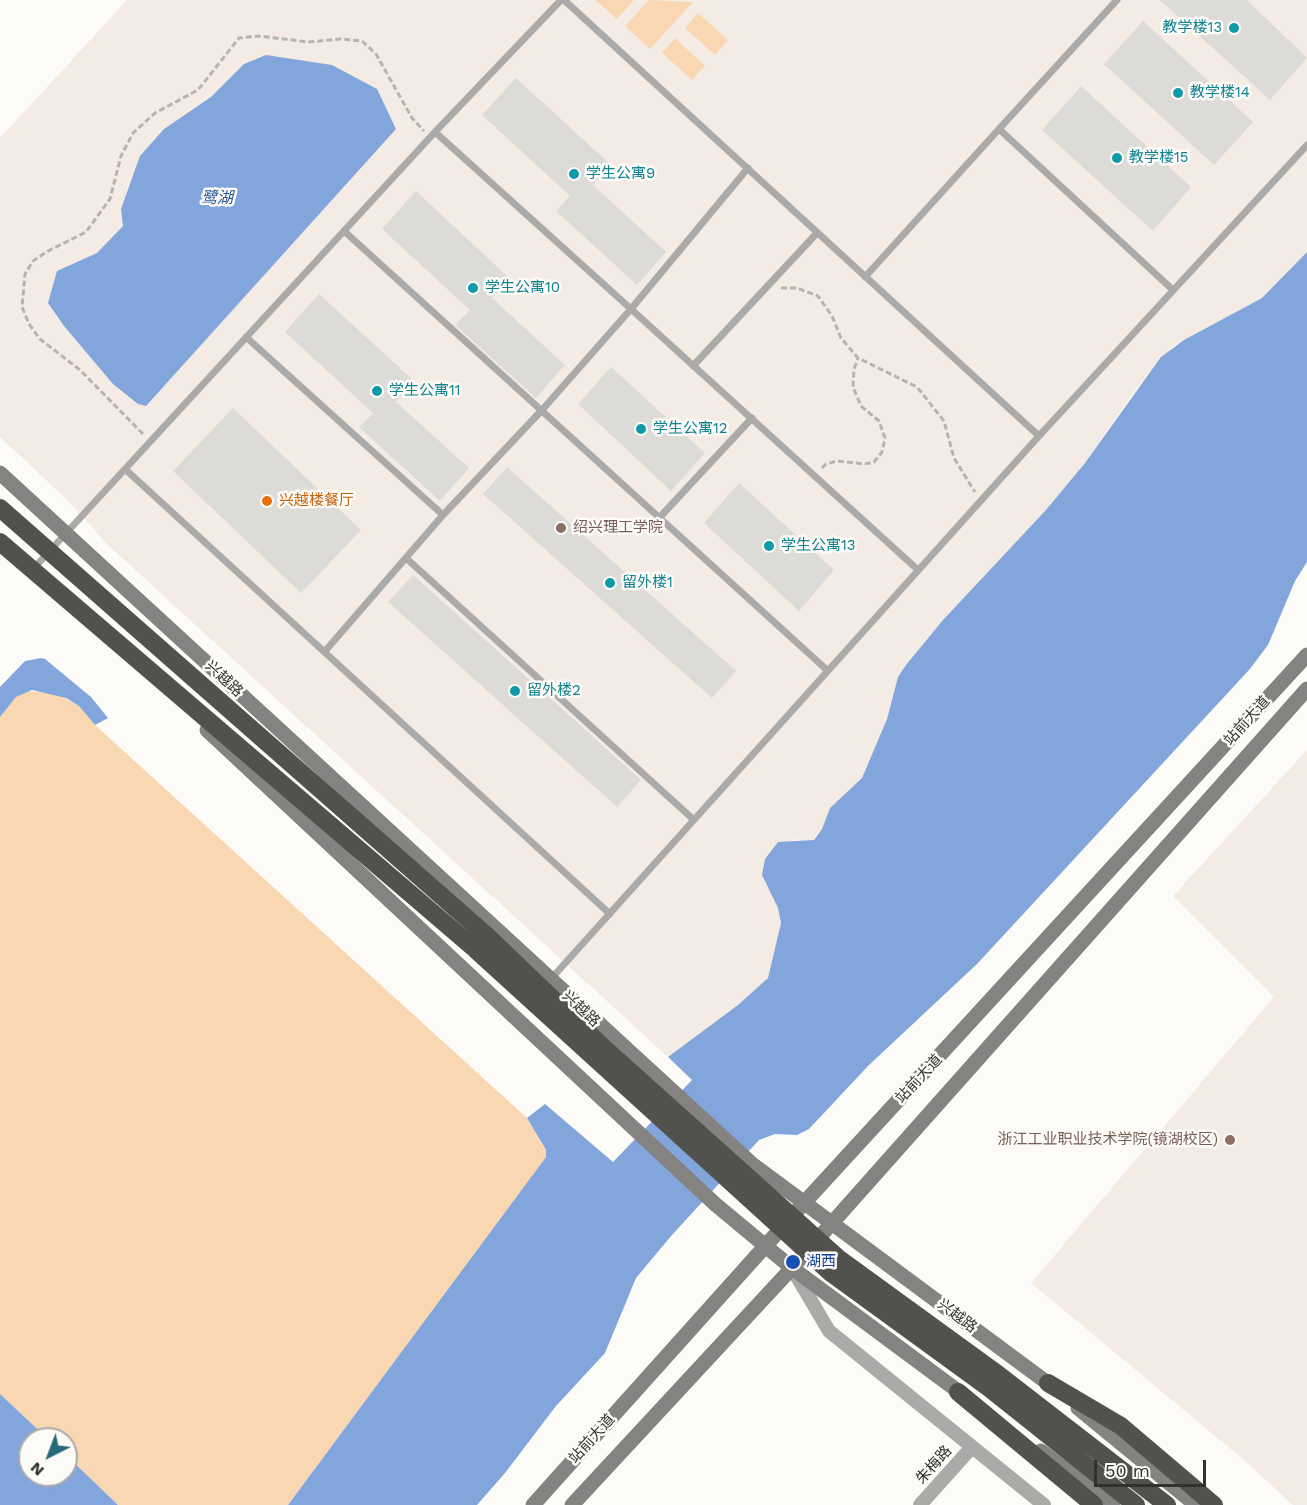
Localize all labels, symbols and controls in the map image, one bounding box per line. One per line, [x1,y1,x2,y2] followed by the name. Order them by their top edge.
[1162,19,1222,37] place label: 教学楼13
[1227,21,1241,35] marker: 教学楼13
[1190,84,1250,102] place label: 教学楼14
[1171,86,1185,100] marker: 教学楼14
[1129,149,1189,167] place label: 教学楼15
[1110,151,1124,165] marker: 教学楼15
[586,165,655,183] place label: 学生公寓9
[567,167,581,181] marker: 学生公寓9
[201,188,233,208] water label: 鹭湖
[485,279,560,297] place label: 学生公寓10
[466,281,480,295] marker: 学生公寓10
[389,382,461,400] place label: 学生公寓11
[370,384,384,398] marker: 学生公寓11
[653,420,728,438] place label: 学生公寓12
[634,422,648,436] marker: 学生公寓12
[279,492,354,510] place label: 兴越楼餐厅
[260,494,274,508] marker: 兴越楼餐厅
[573,519,663,537] place label: 绍兴理工学院
[554,521,568,535] marker: 绍兴理工学院
[781,537,856,555] place label: 学生公寓13
[762,539,776,553] marker: 学生公寓13
[622,574,673,592] place label: 留外楼1
[603,576,617,590] marker: 留外楼1
[201,657,247,701] street label: 兴越路
[527,682,581,700] place label: 留外楼2
[508,684,522,698] marker: 留外楼2
[1220,693,1274,749] street label: 站前大道
[558,987,604,1031] street label: 兴越路
[892,1051,946,1107] street label: 站前大道
[998,1131,1218,1149] place label: 浙江工业职业技术学院(镜湖校区)
[1223,1133,1237,1147] marker: 浙江工业职业技术学院(镜湖校区)
[784,1253,802,1271] marker: 湖西
[806,1253,836,1271] place label: 湖西
[934,1295,980,1337] street label: 兴越路
[565,1411,619,1467] street label: 站前大道
[18,1427,78,1487] north arrow
[912,1442,956,1488] street label: 朱梅路
[1097,1448,1210,1486] scale bar
[26,1458,48,1480] text: N
[1105,1460,1150,1481] text: 50 m

